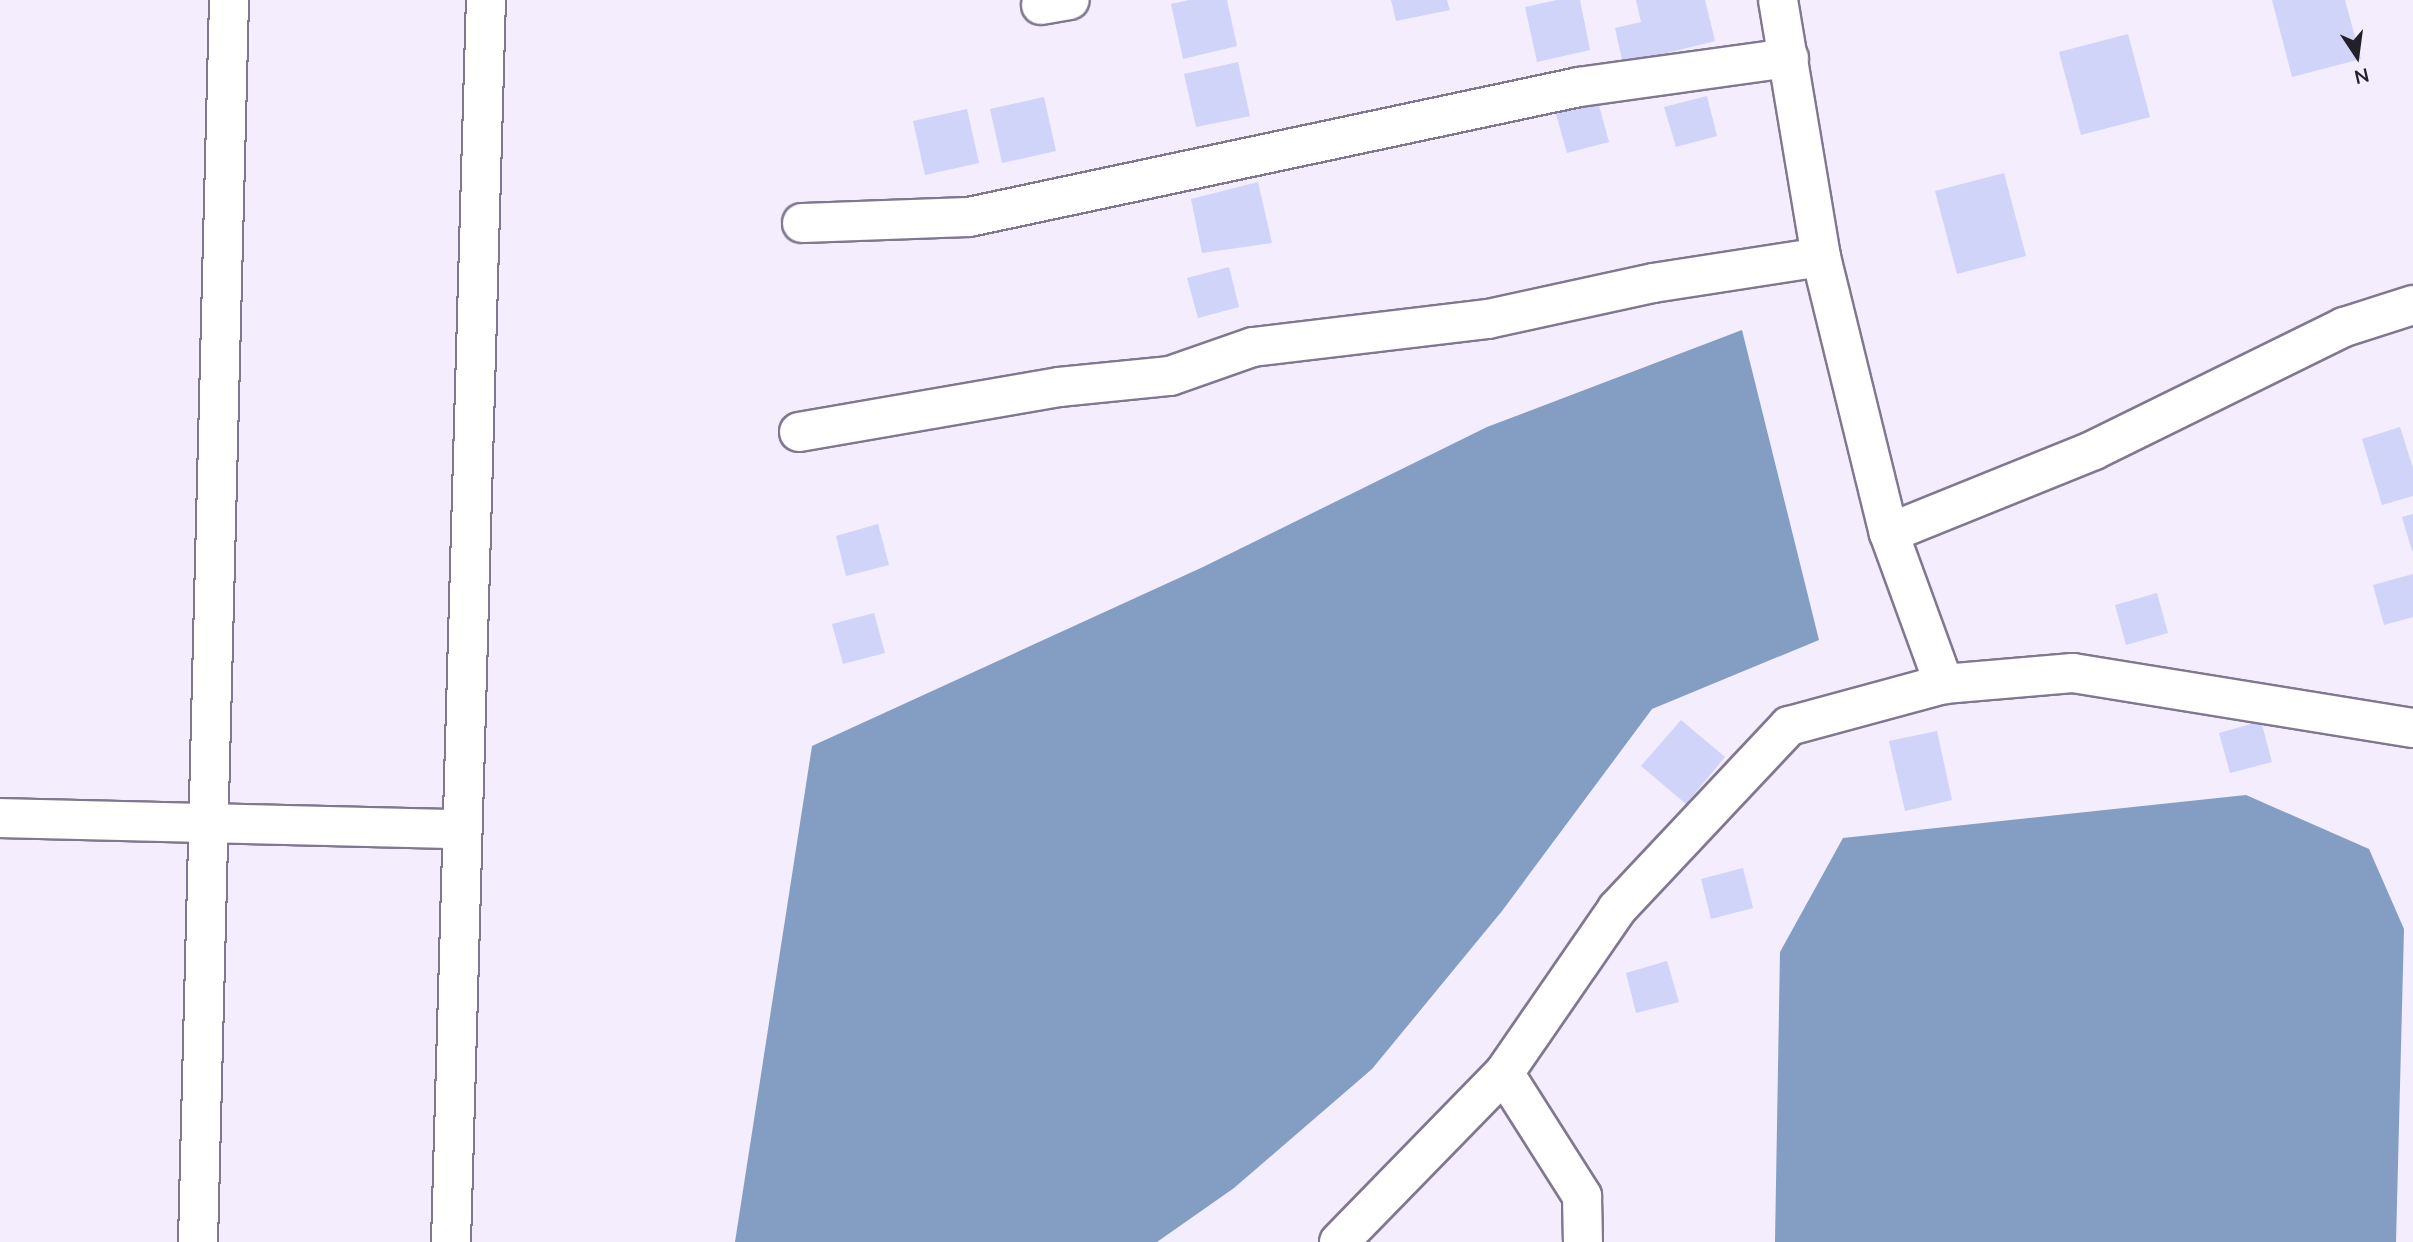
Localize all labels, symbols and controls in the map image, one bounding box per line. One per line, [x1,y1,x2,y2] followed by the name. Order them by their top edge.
[2322,21,2392,91] north arrow
[2352,63,2371,90] text: N

